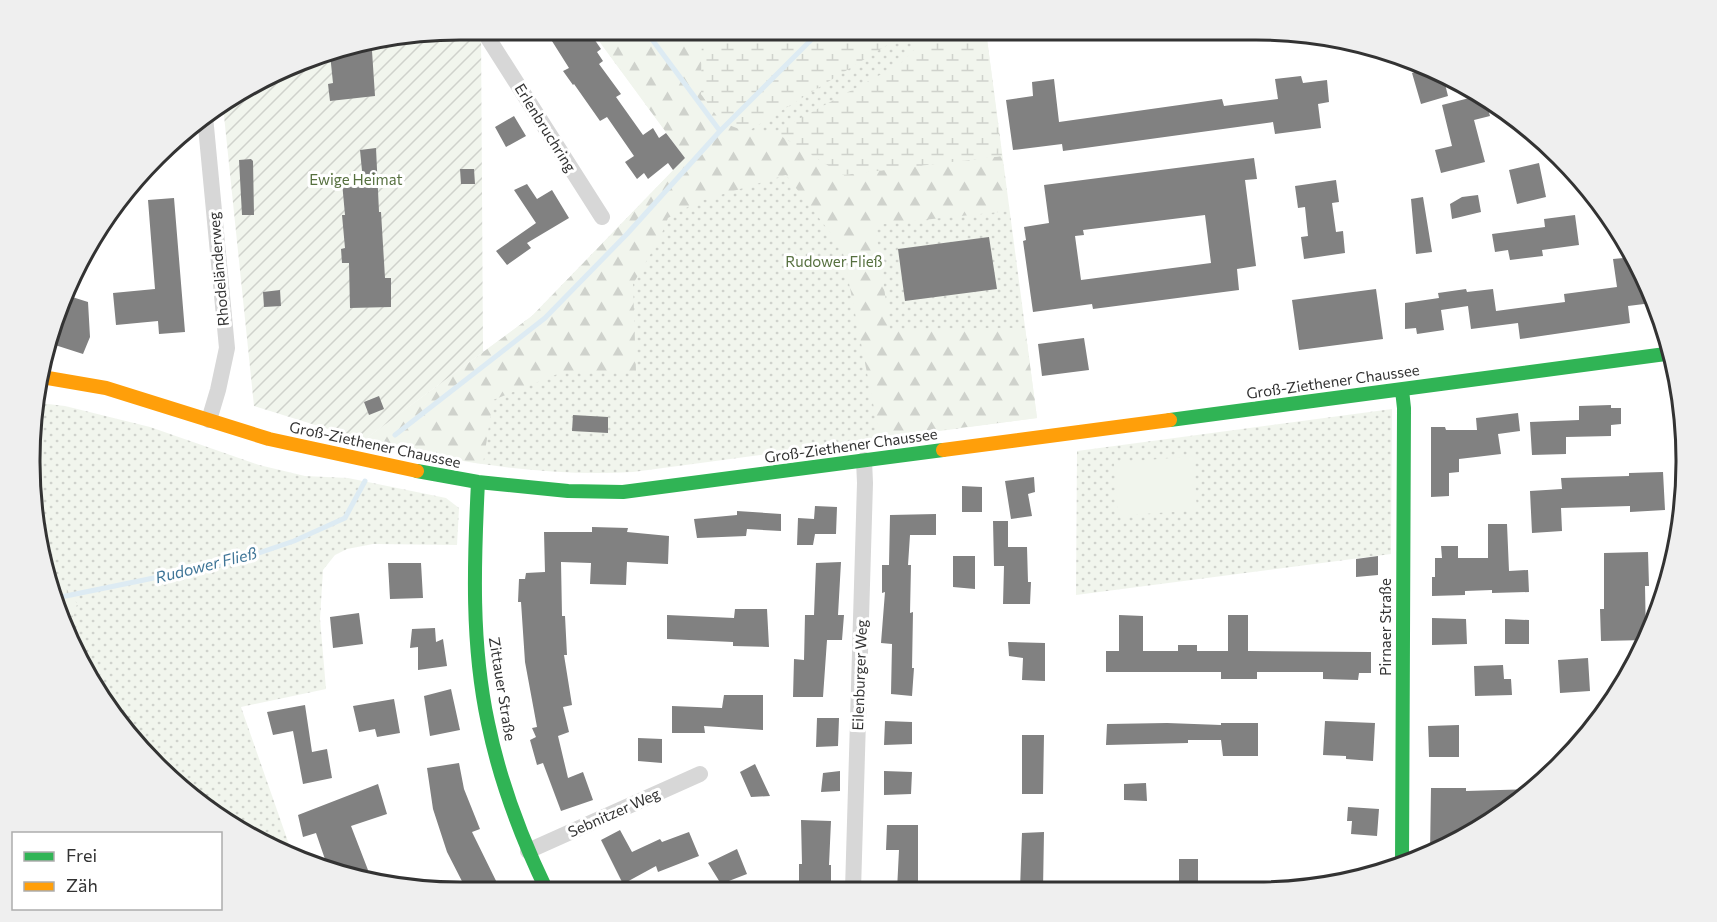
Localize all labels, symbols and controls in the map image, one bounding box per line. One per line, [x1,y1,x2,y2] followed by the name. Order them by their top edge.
[511,80,580,175] street label: Erlenbruchring
[309,170,403,188] park label: Ewige Heimat
[204,211,232,327] street label: Rhodeländerweg
[785,252,883,270] park label: Rudower Fließ
[1245,360,1421,402] street label: Groß-Ziethener Chaussee
[288,417,463,471] street label: Groß-Ziethener Chaussee
[763,424,939,466] street label: Groß-Ziethener Chaussee
[153,543,259,586] water label: Rudower Fließ
[1376,578,1394,676] street label: Pirnaer Straße
[848,619,870,731] street label: Eilenburger Weg
[486,636,520,742] street label: Zittauer Straße
[565,784,662,840] street label: Sebnitzer Weg
[12,832,222,910] legend
[66,844,97,866] text: Frei
[66,874,98,896] text: Zäh

